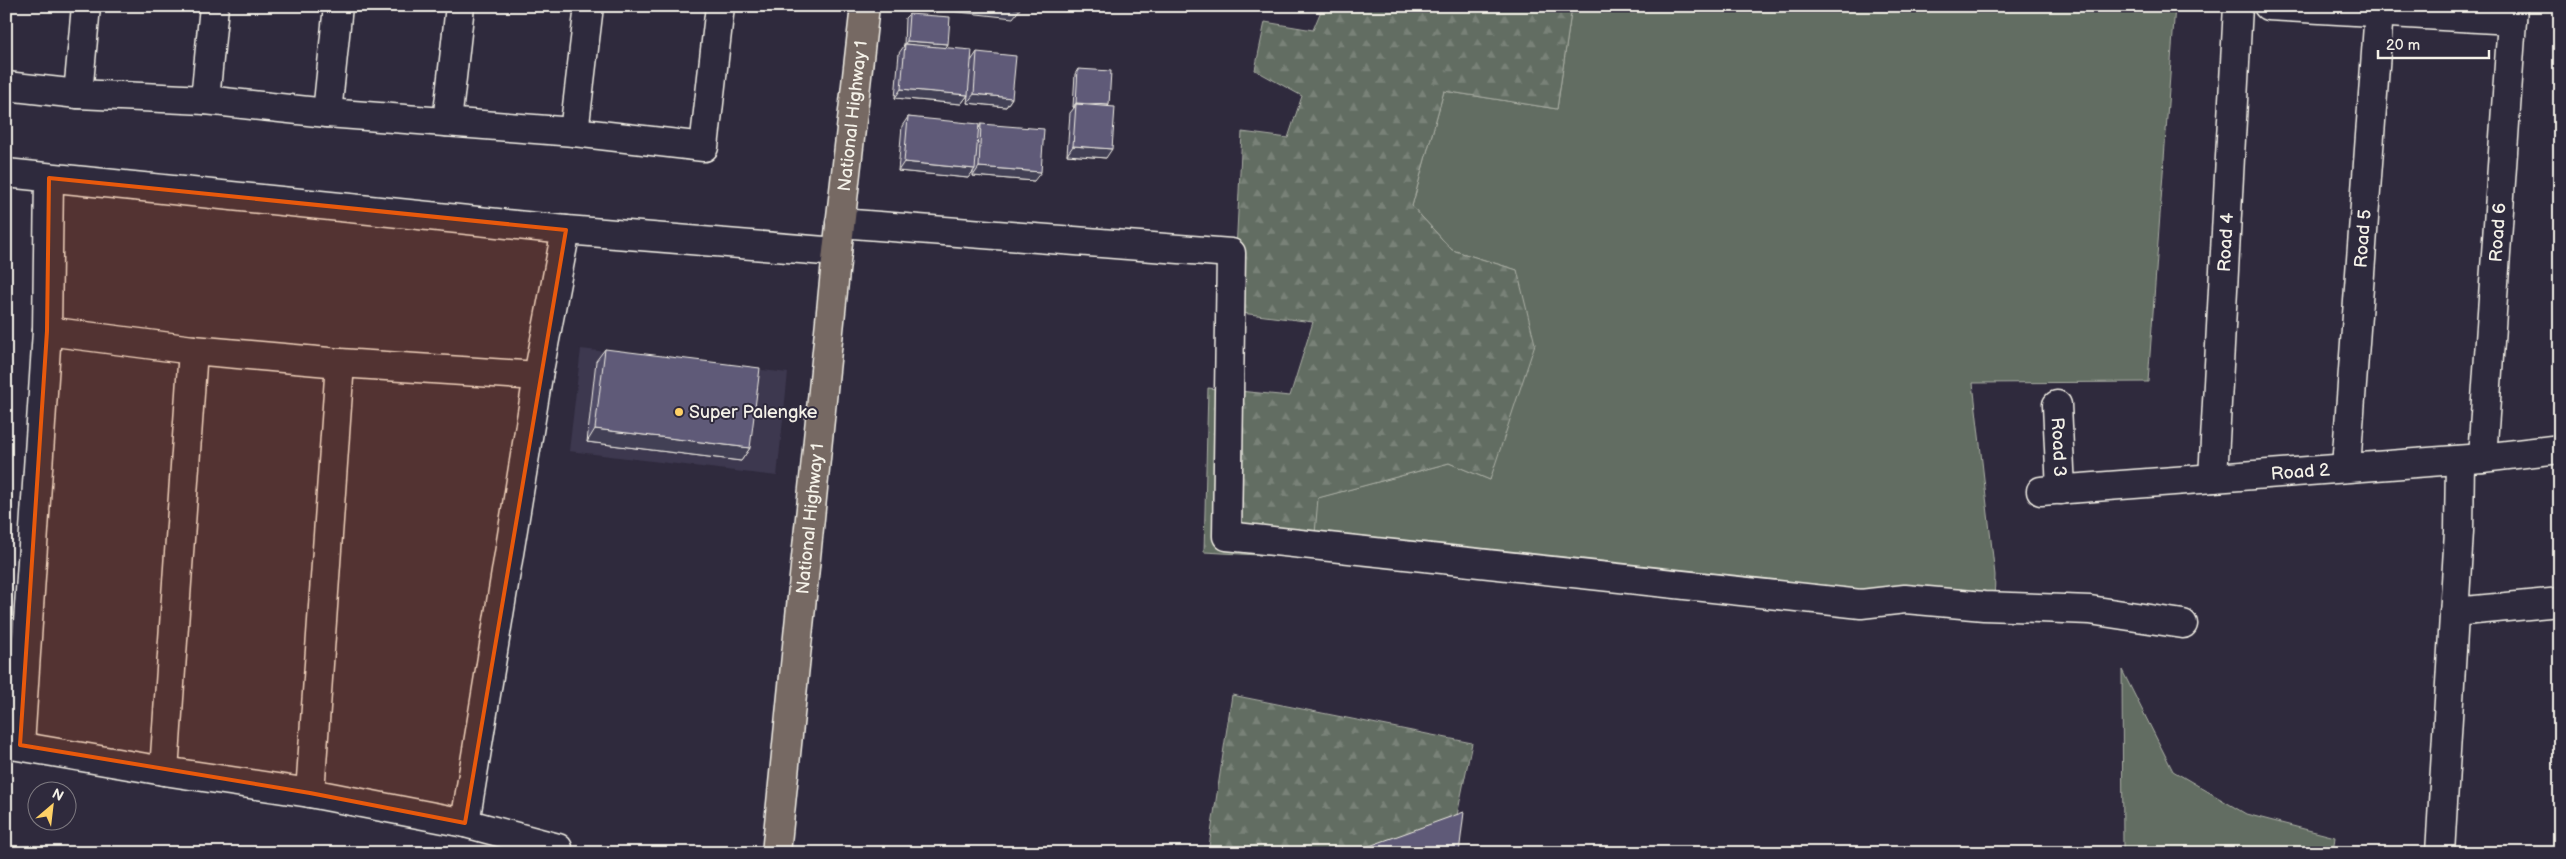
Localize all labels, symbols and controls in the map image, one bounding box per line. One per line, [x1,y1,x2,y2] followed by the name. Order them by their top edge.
[2378,28,2490,60] scale bar
[2386,36,2420,55] text: 20 m
[833,39,871,192] street label: National Highway 1
[2485,202,2510,263] street label: Road 6
[2350,209,2375,269] street label: Road 5
[2213,212,2238,273] street label: Road 4
[689,402,818,423] place label: Super Palengke
[673,406,685,418] marker: Super Palengke
[2047,417,2071,477] street label: Road 3
[792,442,828,595] street label: National Highway 1
[2270,459,2331,484] street label: Road 2
[28,782,78,832] north arrow
[49,785,67,805] text: N

